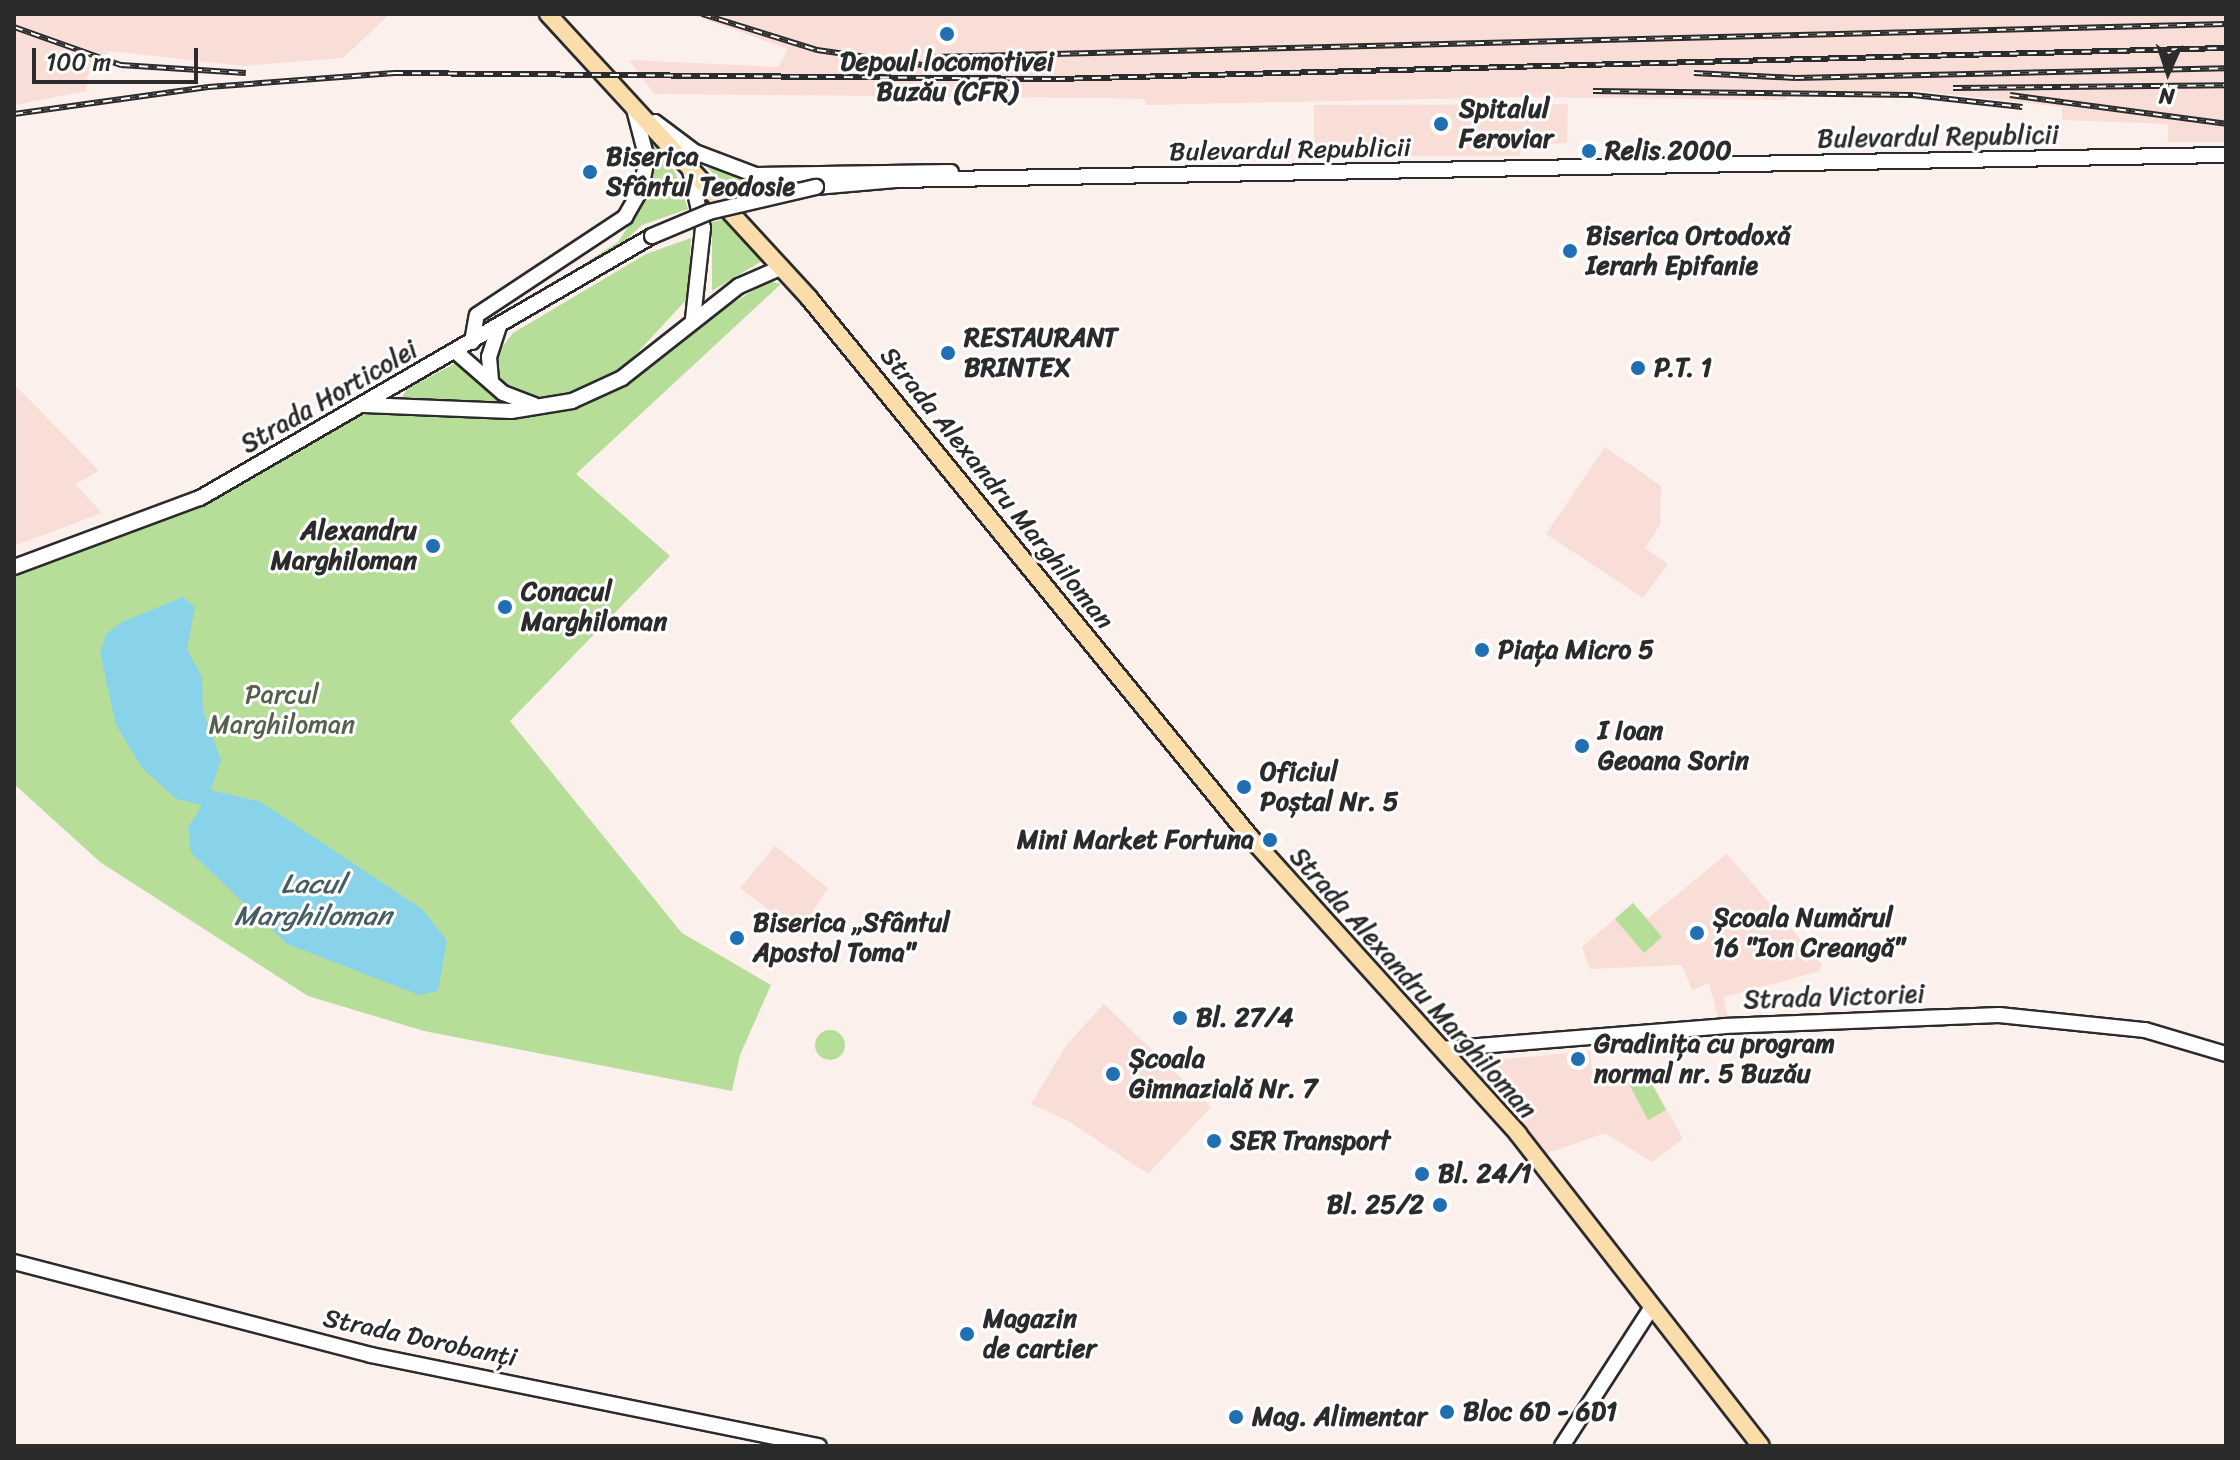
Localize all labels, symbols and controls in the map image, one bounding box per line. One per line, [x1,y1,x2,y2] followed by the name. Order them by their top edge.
[938,25,956,43] marker: Depoul locomotivei Buzău (CFR)
[36,32,202,82] scale bar
[2128,32,2208,112] north arrow
[46,41,111,83] text: 100 m
[840,46,1054,108] place label: Depoul locomotivei Buzău (CFR)
[2158,77,2175,116] text: N
[1459,93,1553,154] place label: Spitalul Feroviar
[1430,113,1452,135] marker: Spitalul Feroviar
[1817,119,2059,155] street label: Bulevardul Republicii
[1169,132,1411,168] street label: Bulevardul Republicii
[1605,135,1732,167] place label: Relis 2000
[606,141,797,202] place label: Biserica Sfântul Teodosie
[1580,142,1598,160] marker: Relis 2000
[581,163,599,181] marker: Biserica Sfântul Teodosie
[1586,220,1791,282] place label: Biserica Ortodoxă Ierarh Epifanie
[1561,242,1579,260] marker: Biserica Ortodoxă Ierarh Epifanie
[964,322,1118,384] place label: RESTAURANT BRINTEX
[235,334,423,460] street label: Strada Horticolei
[873,340,1121,636] street label: Strada Alexandru Marghiloman
[939,344,957,362] marker: RESTAURANT BRINTEX
[1654,352,1712,384] place label: P.T. 1
[1629,359,1647,377] marker: P.T. 1
[271,515,417,576] place label: Alexandru Marghiloman
[424,537,442,555] marker: Alexandru Marghiloman
[521,576,667,638] place label: Conacul Marghiloman
[496,598,514,616] marker: Conacul Marghiloman
[1498,634,1653,666] place label: Piața Micro 5
[1473,641,1491,659] marker: Piața Micro 5
[209,679,355,740] park label: Parcul Marghiloman
[1598,715,1749,776] place label: I Ioan Geoana Sorin
[1573,737,1591,755] marker: I Ioan Geoana Sorin
[1260,756,1397,818] place label: Oficiul Poștal Nr. 5
[1235,778,1253,796] marker: Oficiul Poștal Nr. 5
[1018,824,1254,856] place label: Mini Market Fortuna
[1261,831,1279,849] marker: Mini Market Fortuna
[1283,841,1543,1125] street label: Strada Alexandru Marghiloman
[234,867,392,933] water label: Lacul Marghiloman
[1713,902,1905,964] place label: Școala Numărul 16 "Ion Creangă"
[753,907,950,968] place label: Biserica „Sfântul Apostol Toma"
[1688,924,1706,942] marker: Școala Numărul 16 "Ion Creangă"
[728,929,746,947] marker: Biserica „Sfântul Apostol Toma"
[1742,978,1926,1016] street label: Strada Victoriei
[1196,1002,1293,1034] place label: Bl. 27/4
[1171,1009,1189,1027] marker: Bl. 27/4
[1594,1028,1835,1090] place label: Gradinița cu program normal nr. 5 Buzău
[1129,1043,1315,1104] place label: Școala Gimnazială Nr. 7
[1569,1050,1587,1068] marker: Gradinița cu program normal nr. 5 Buzău
[1104,1065,1122,1083] marker: Școala Gimnazială Nr. 7
[1230,1125,1392,1157] place label: SER Transport
[1205,1132,1223,1150] marker: SER Transport
[1438,1158,1532,1190] place label: Bl. 24/1
[1413,1165,1431,1183] marker: Bl. 24/1
[1327,1189,1424,1221] place label: Bl. 25/2
[1431,1196,1449,1214] marker: Bl. 25/2
[320,1302,520,1374] street label: Strada Dorobanți
[983,1303,1094,1364] place label: Magazin de cartier
[958,1325,976,1343] marker: Magazin de cartier
[1463,1396,1617,1428] place label: Bloc 6D - 6D1
[1252,1401,1428,1433] place label: Mag. Alimentar
[1438,1403,1456,1421] marker: Bloc 6D - 6D1
[1227,1408,1245,1426] marker: Mag. Alimentar

